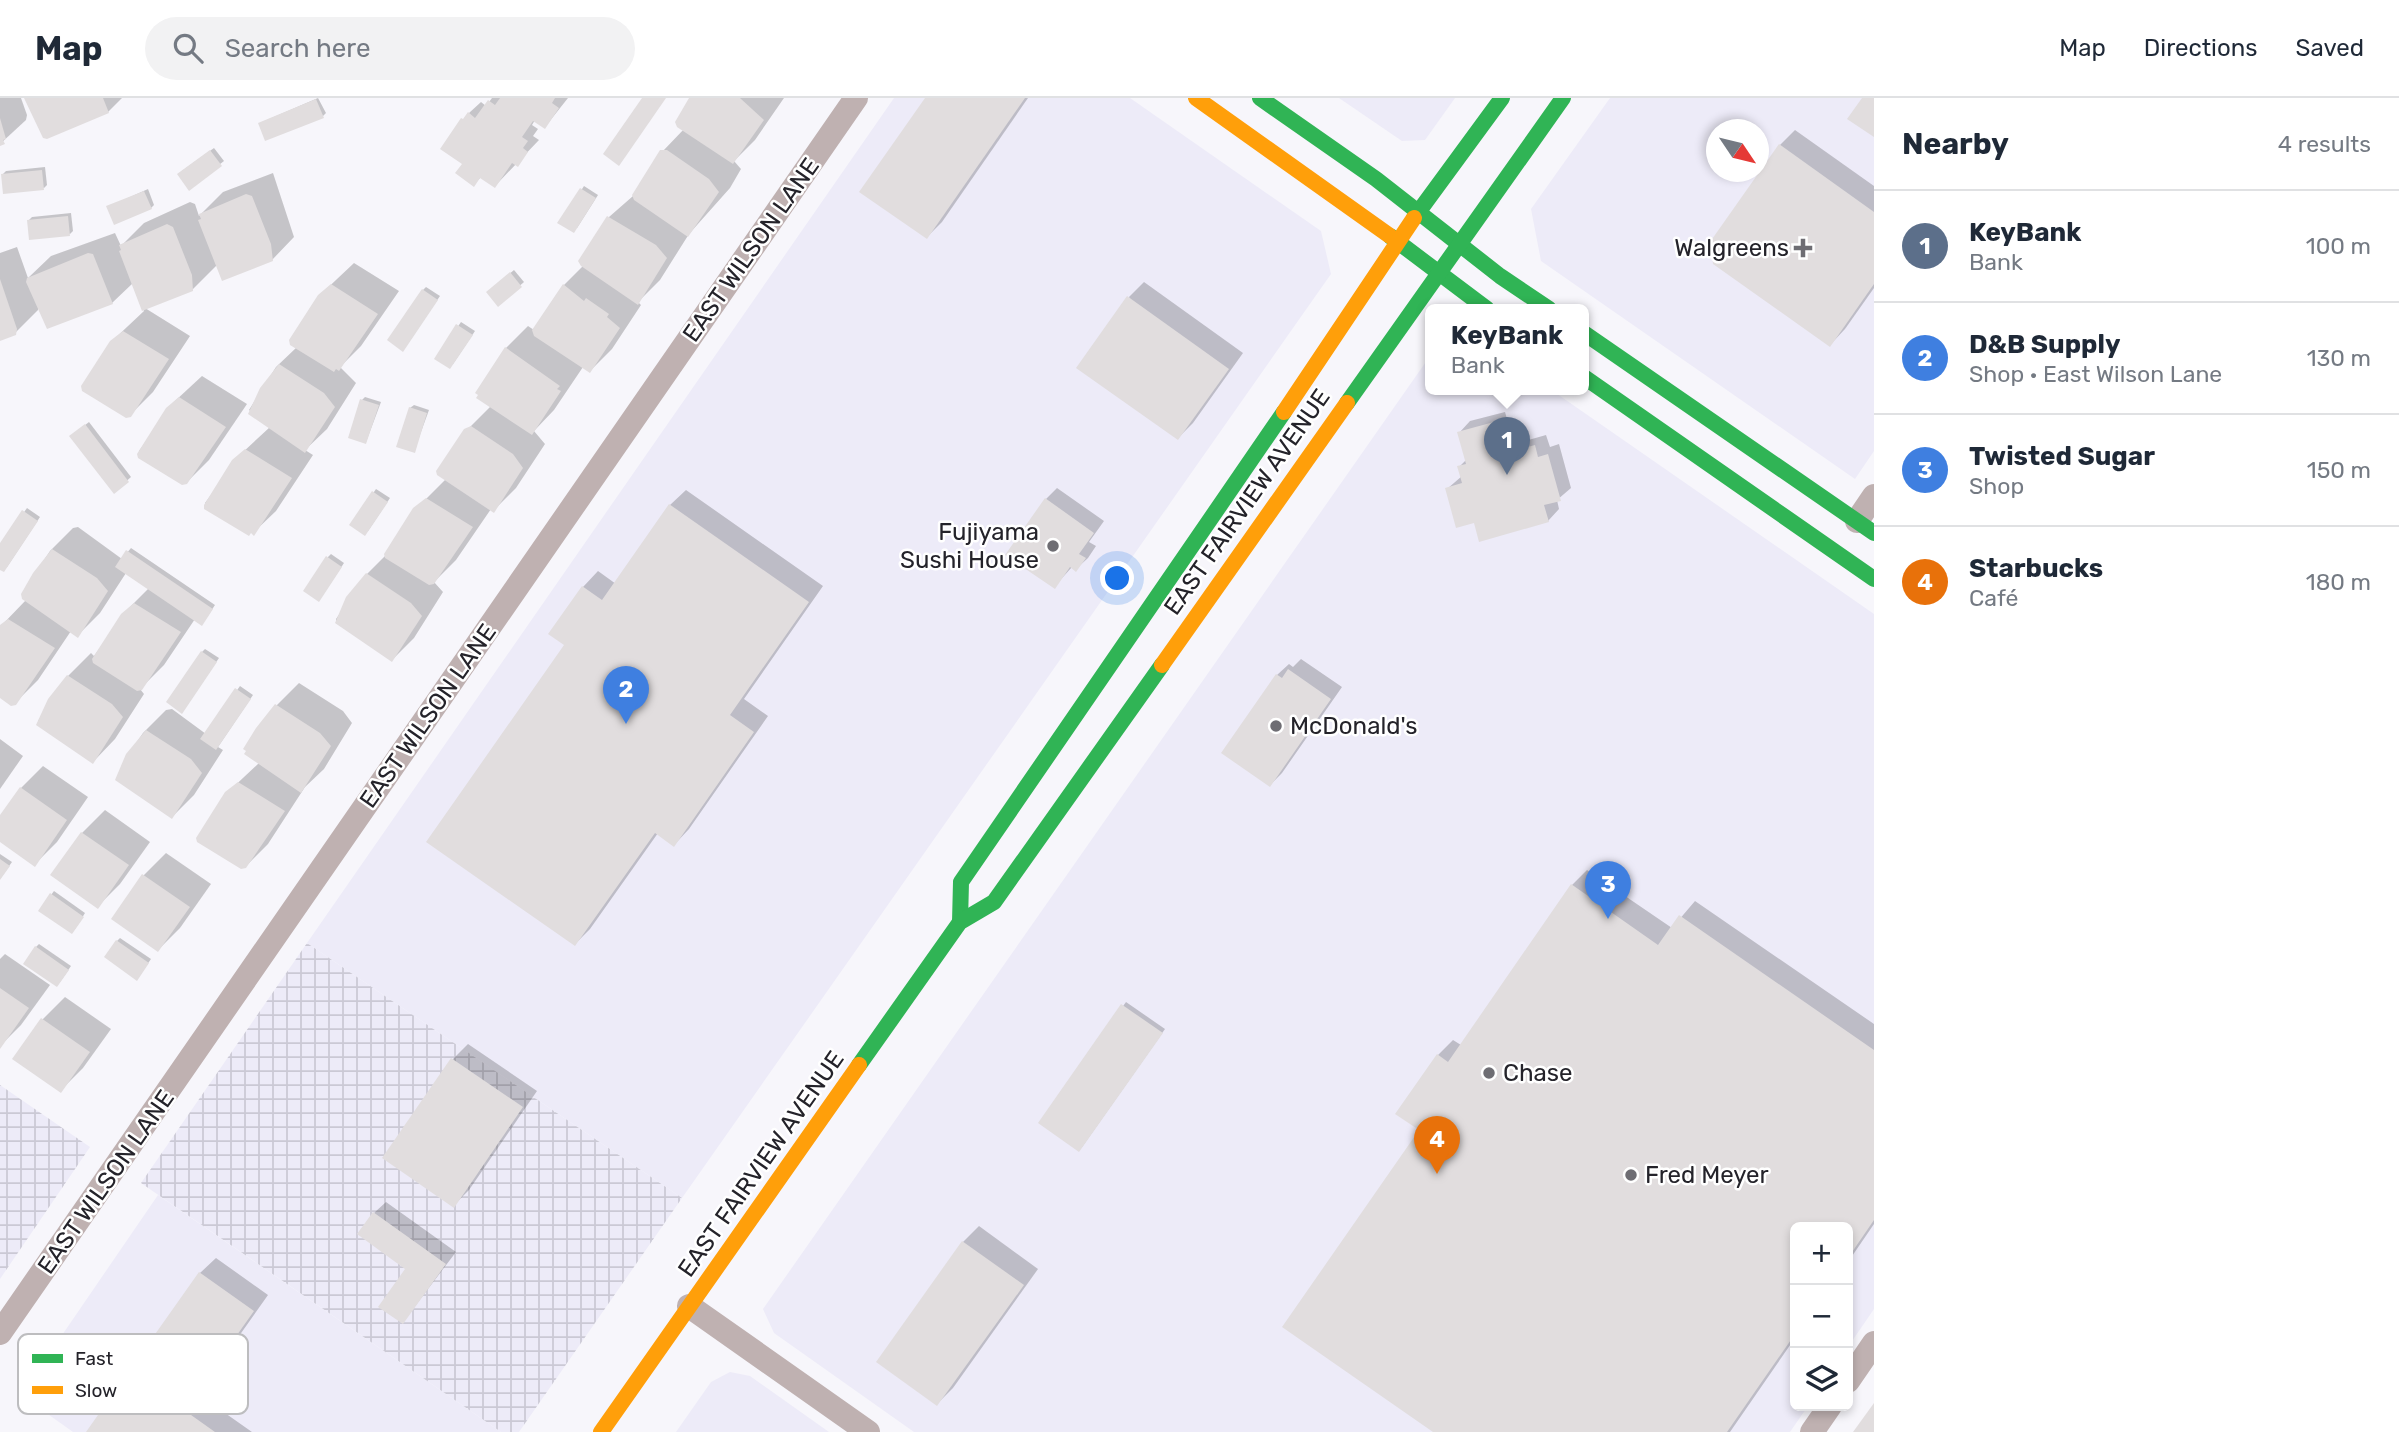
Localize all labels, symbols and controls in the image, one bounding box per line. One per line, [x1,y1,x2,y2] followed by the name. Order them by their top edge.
[145,17,635,80] search box
[35,29,103,68] text: Map
[169,29,207,67] icon: search
[225,33,370,64] text: Search here
[2059,34,2106,62] text: Map
[2144,34,2257,62] text: Directions
[2295,34,2364,62] text: Saved
[1706,119,1769,182] north arrow
[1902,126,2009,162] text: Nearby
[2278,130,2371,158] text: 4 results
[677,153,825,347] street label: EAST WILSON LANE
[1969,217,2081,248] text: KeyBank
[1919,232,1931,260] text: 1
[2306,232,2371,260] text: 100 m
[1674,234,1789,262] place label: Walgreens
[1795,240,1811,256] marker: Walgreens
[1969,248,2023,276] text: Bank
[1425,304,1589,395] popup
[1451,320,1563,351] text: KeyBank
[1969,329,2120,360] text: D&B Supply
[1918,344,1932,372] text: 2
[2307,344,2371,372] text: 130 m
[1451,351,1505,379] text: Bank
[1969,360,2222,388] text: Shop · East Wilson Lane
[1158,384,1336,620] street label: EAST FAIRVIEW AVENUE
[1484,417,1530,475] pin: 1
[1969,441,2155,472] text: Twisted Sugar
[1917,456,1933,484] text: 3
[2307,456,2371,484] text: 150 m
[1969,472,2024,500] text: Shop
[900,518,1039,574] place label: Fujiyama Sushi House
[1045,538,1061,554] marker: Fujiyama Sushi House
[1969,553,2103,584] text: Starbucks
[1100,561,1134,595] your location
[1917,568,1933,596] text: 4
[2306,568,2371,596] text: 180 m
[1969,584,2018,612] text: Café
[354,619,502,813] street label: EAST WILSON LANE
[603,666,649,724] pin: 2
[1290,712,1417,740] place label: McDonald's
[1268,718,1284,734] marker: McDonald's
[1585,861,1631,919] pin: 3
[672,1046,850,1282] street label: EAST FAIRVIEW AVENUE
[1503,1059,1573,1087] place label: Chase
[1481,1065,1497,1081] marker: Chase
[32,1085,180,1279] street label: EAST WILSON LANE
[1414,1116,1460,1174] pin: 4
[1645,1161,1769,1189] place label: Fred Meyer
[1623,1167,1639,1183] marker: Fred Meyer
[1790,1222,1853,1411] map controls
[1790,1222,1853,1285] button: +
[1790,1285,1853,1348] button: −
[18,1334,248,1414] legend
[75,1347,114,1370] text: Fast
[1790,1348,1853,1411] button: layers
[75,1379,117,1402] text: Slow

